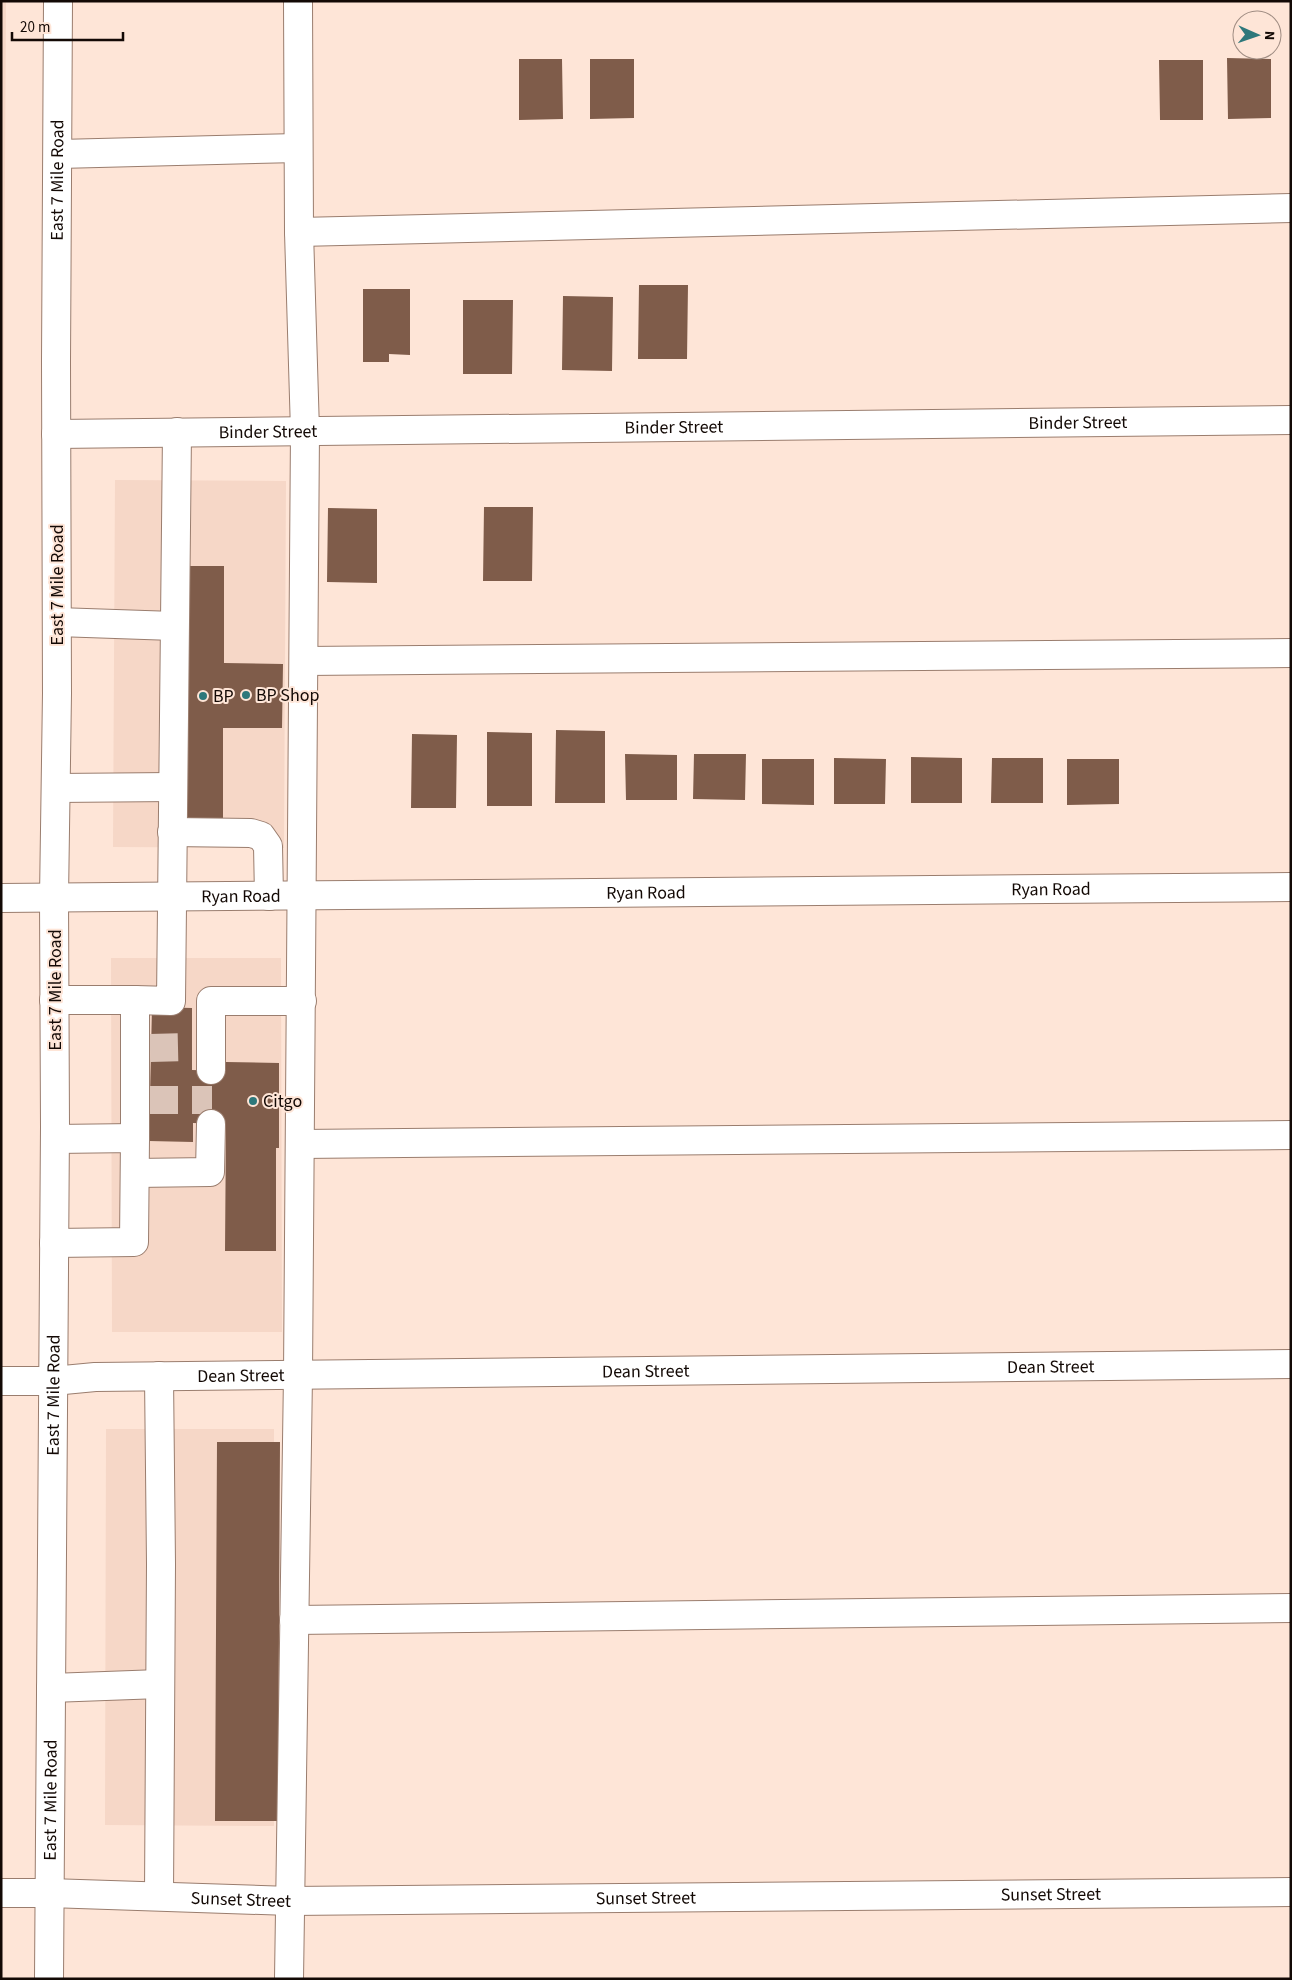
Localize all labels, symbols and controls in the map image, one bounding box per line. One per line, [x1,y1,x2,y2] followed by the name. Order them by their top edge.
[12,10,124,42] scale bar
[1232,10,1282,60] north arrow
[20,17,50,38] text: 20 m
[1259,30,1279,40] text: N
[44,119,70,241] street label: East 7 Mile Road
[1028,409,1127,435] street label: Binder Street
[624,414,724,440] street label: Binder Street
[218,419,318,445] street label: Binder Street
[45,524,70,646] street label: East 7 Mile Road
[256,683,320,708] place label: BP Shop
[213,684,234,709] place label: BP
[240,689,252,701] marker: BP Shop
[197,690,209,702] marker: BP
[1011,876,1091,902] street label: Ryan Road
[606,880,686,905] street label: Ryan Road
[201,883,281,909] street label: Ryan Road
[43,929,68,1051] street label: East 7 Mile Road
[263,1089,302,1114] place label: Citgo
[247,1095,259,1107] marker: Citgo
[40,1334,66,1456] street label: East 7 Mile Road
[1007,1354,1095,1380] street label: Dean Street
[602,1358,690,1384] street label: Dean Street
[197,1362,285,1388] street label: Dean Street
[37,1739,63,1861] street label: East 7 Mile Road
[1001,1881,1101,1907] street label: Sunset Street
[190,1885,291,1914] street label: Sunset Street
[596,1885,696,1911] street label: Sunset Street

